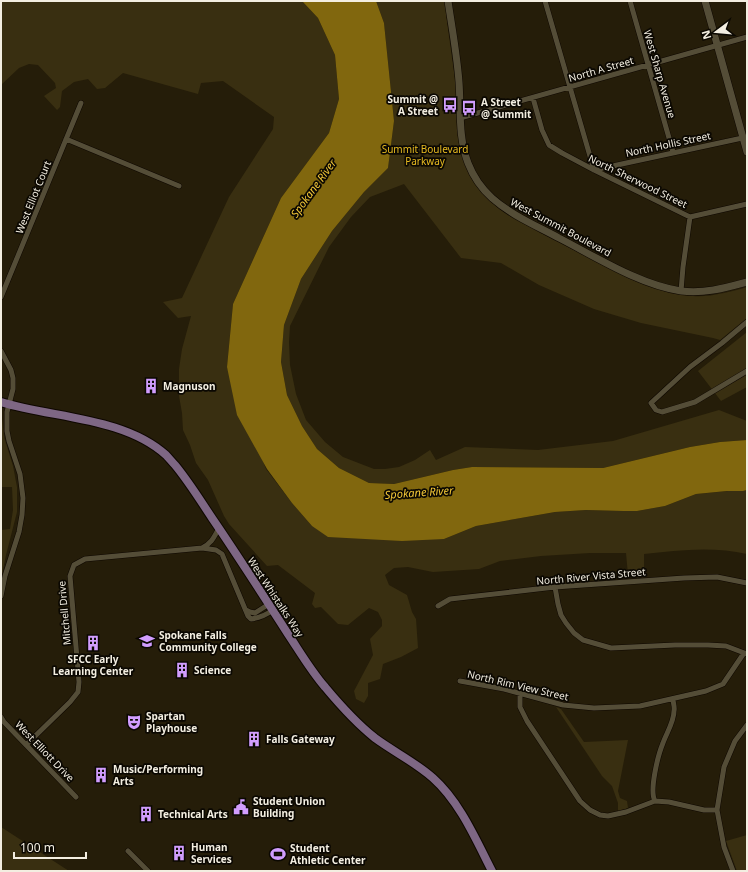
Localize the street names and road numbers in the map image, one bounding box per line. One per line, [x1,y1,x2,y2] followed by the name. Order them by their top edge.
[641,28,679,120] street label: West Sharp Avenue
[567,53,636,85] street label: North A Street
[624,128,712,160] street label: North Hollis Street
[586,151,690,211] street label: North Sherwood Street
[12,158,54,236] street label: West Elliot Court
[508,194,614,260] street label: West Summit Boulevard
[245,554,308,641] street label: West Whistalks Way
[536,564,647,588] street label: North River Vista Street
[54,580,74,646] street label: Mitchell Drive
[466,667,570,704] street label: North Rim View Street
[12,717,78,785] street label: West Elliott Drive

